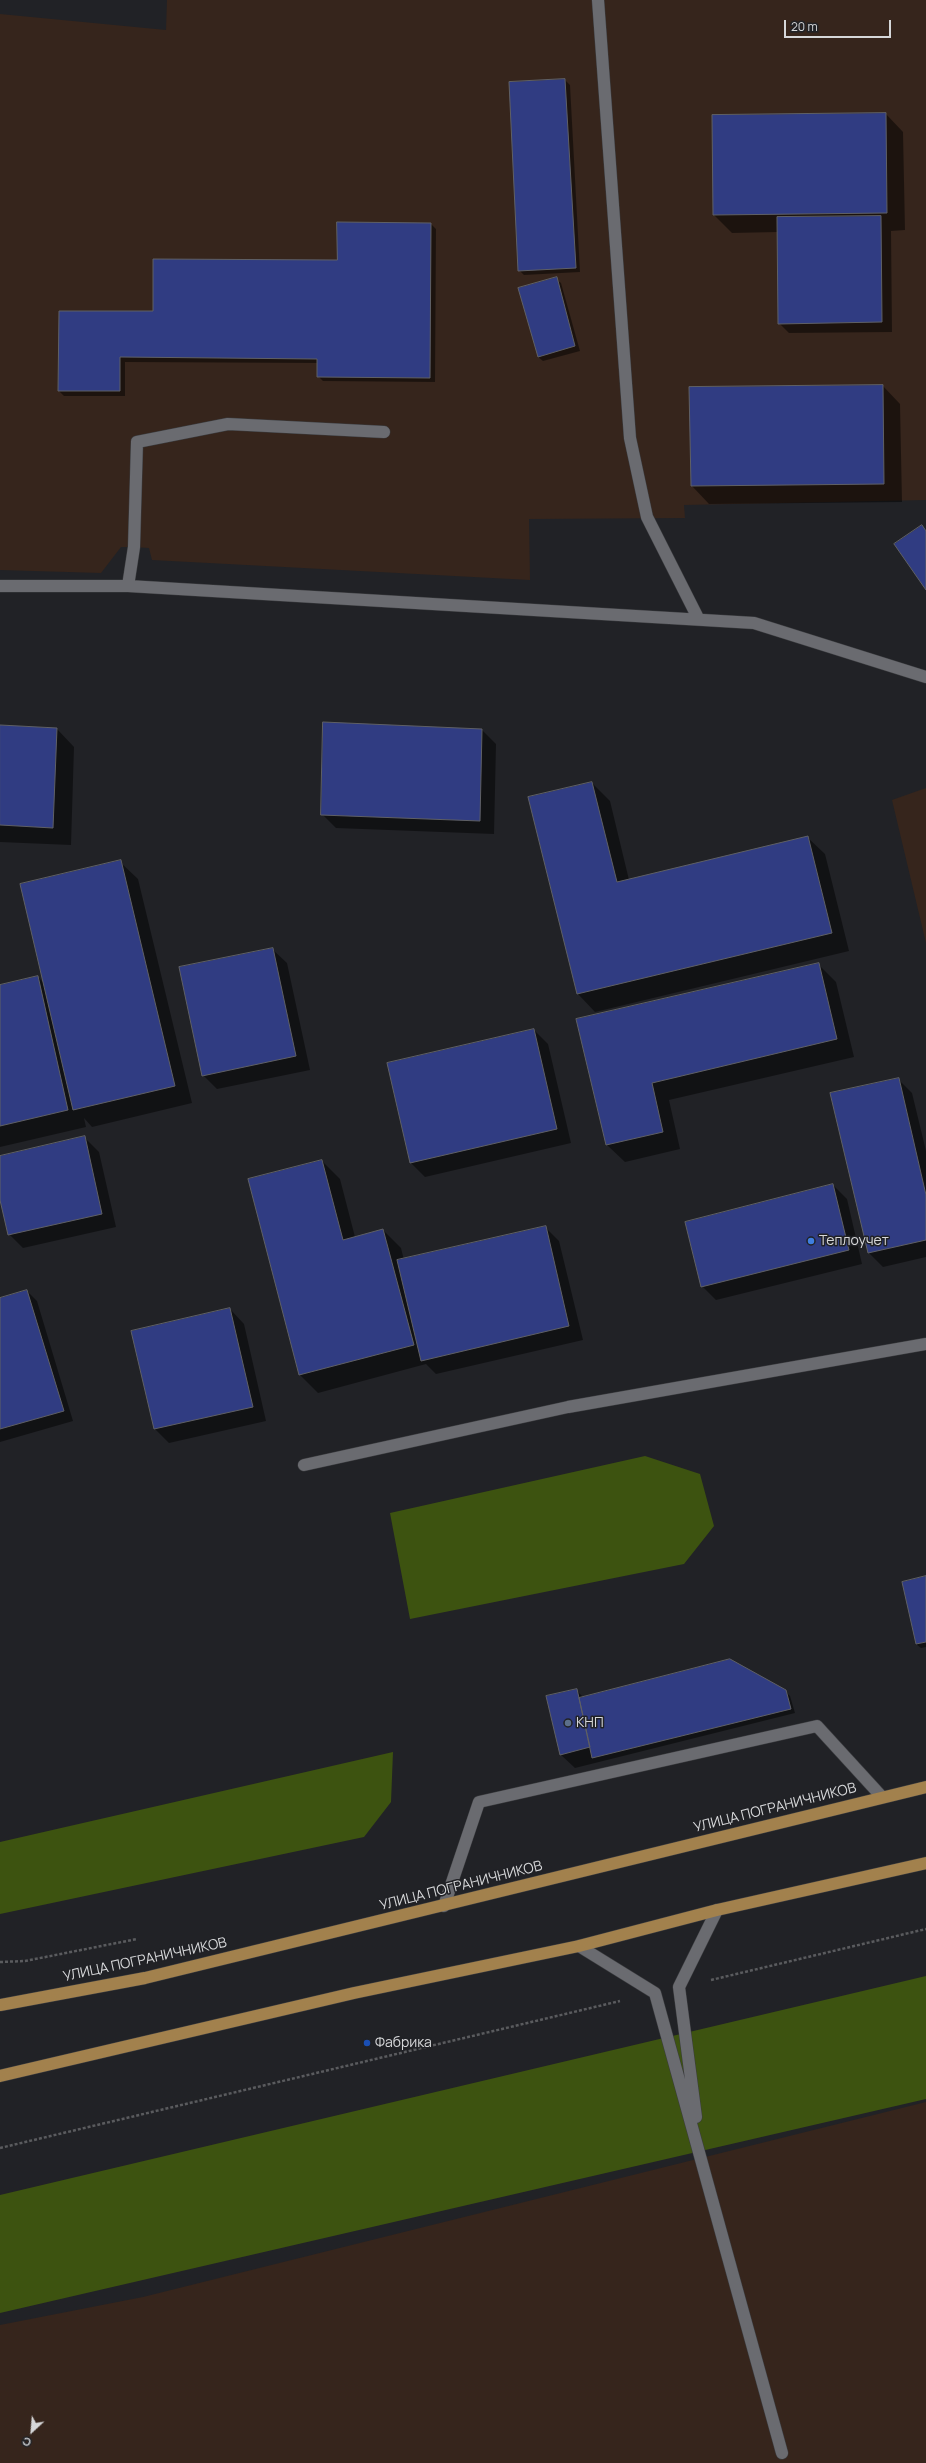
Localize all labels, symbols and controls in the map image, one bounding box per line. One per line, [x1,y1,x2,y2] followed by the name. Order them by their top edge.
[786,12,893,38] scale bar
[791,18,818,35] text: 20 m
[819,1233,889,1249] place label: Теплоучет
[806,1236,816,1246] marker: Теплоучет
[576,1715,604,1731] place label: КНП
[563,1718,573,1728] marker: КНП
[692,1780,858,1836] street label: УЛИЦА ПОГРАНИЧНИКОВ
[378,1858,544,1914] street label: УЛИЦА ПОГРАНИЧНИКОВ
[62,1934,228,1986] street label: УЛИЦА ПОГРАНИЧНИКОВ
[375,2035,432,2051] place label: Фабрика
[362,2038,372,2048] marker: Фабрика
[12,2411,52,2451] north arrow
[20,2434,33,2451] text: С

